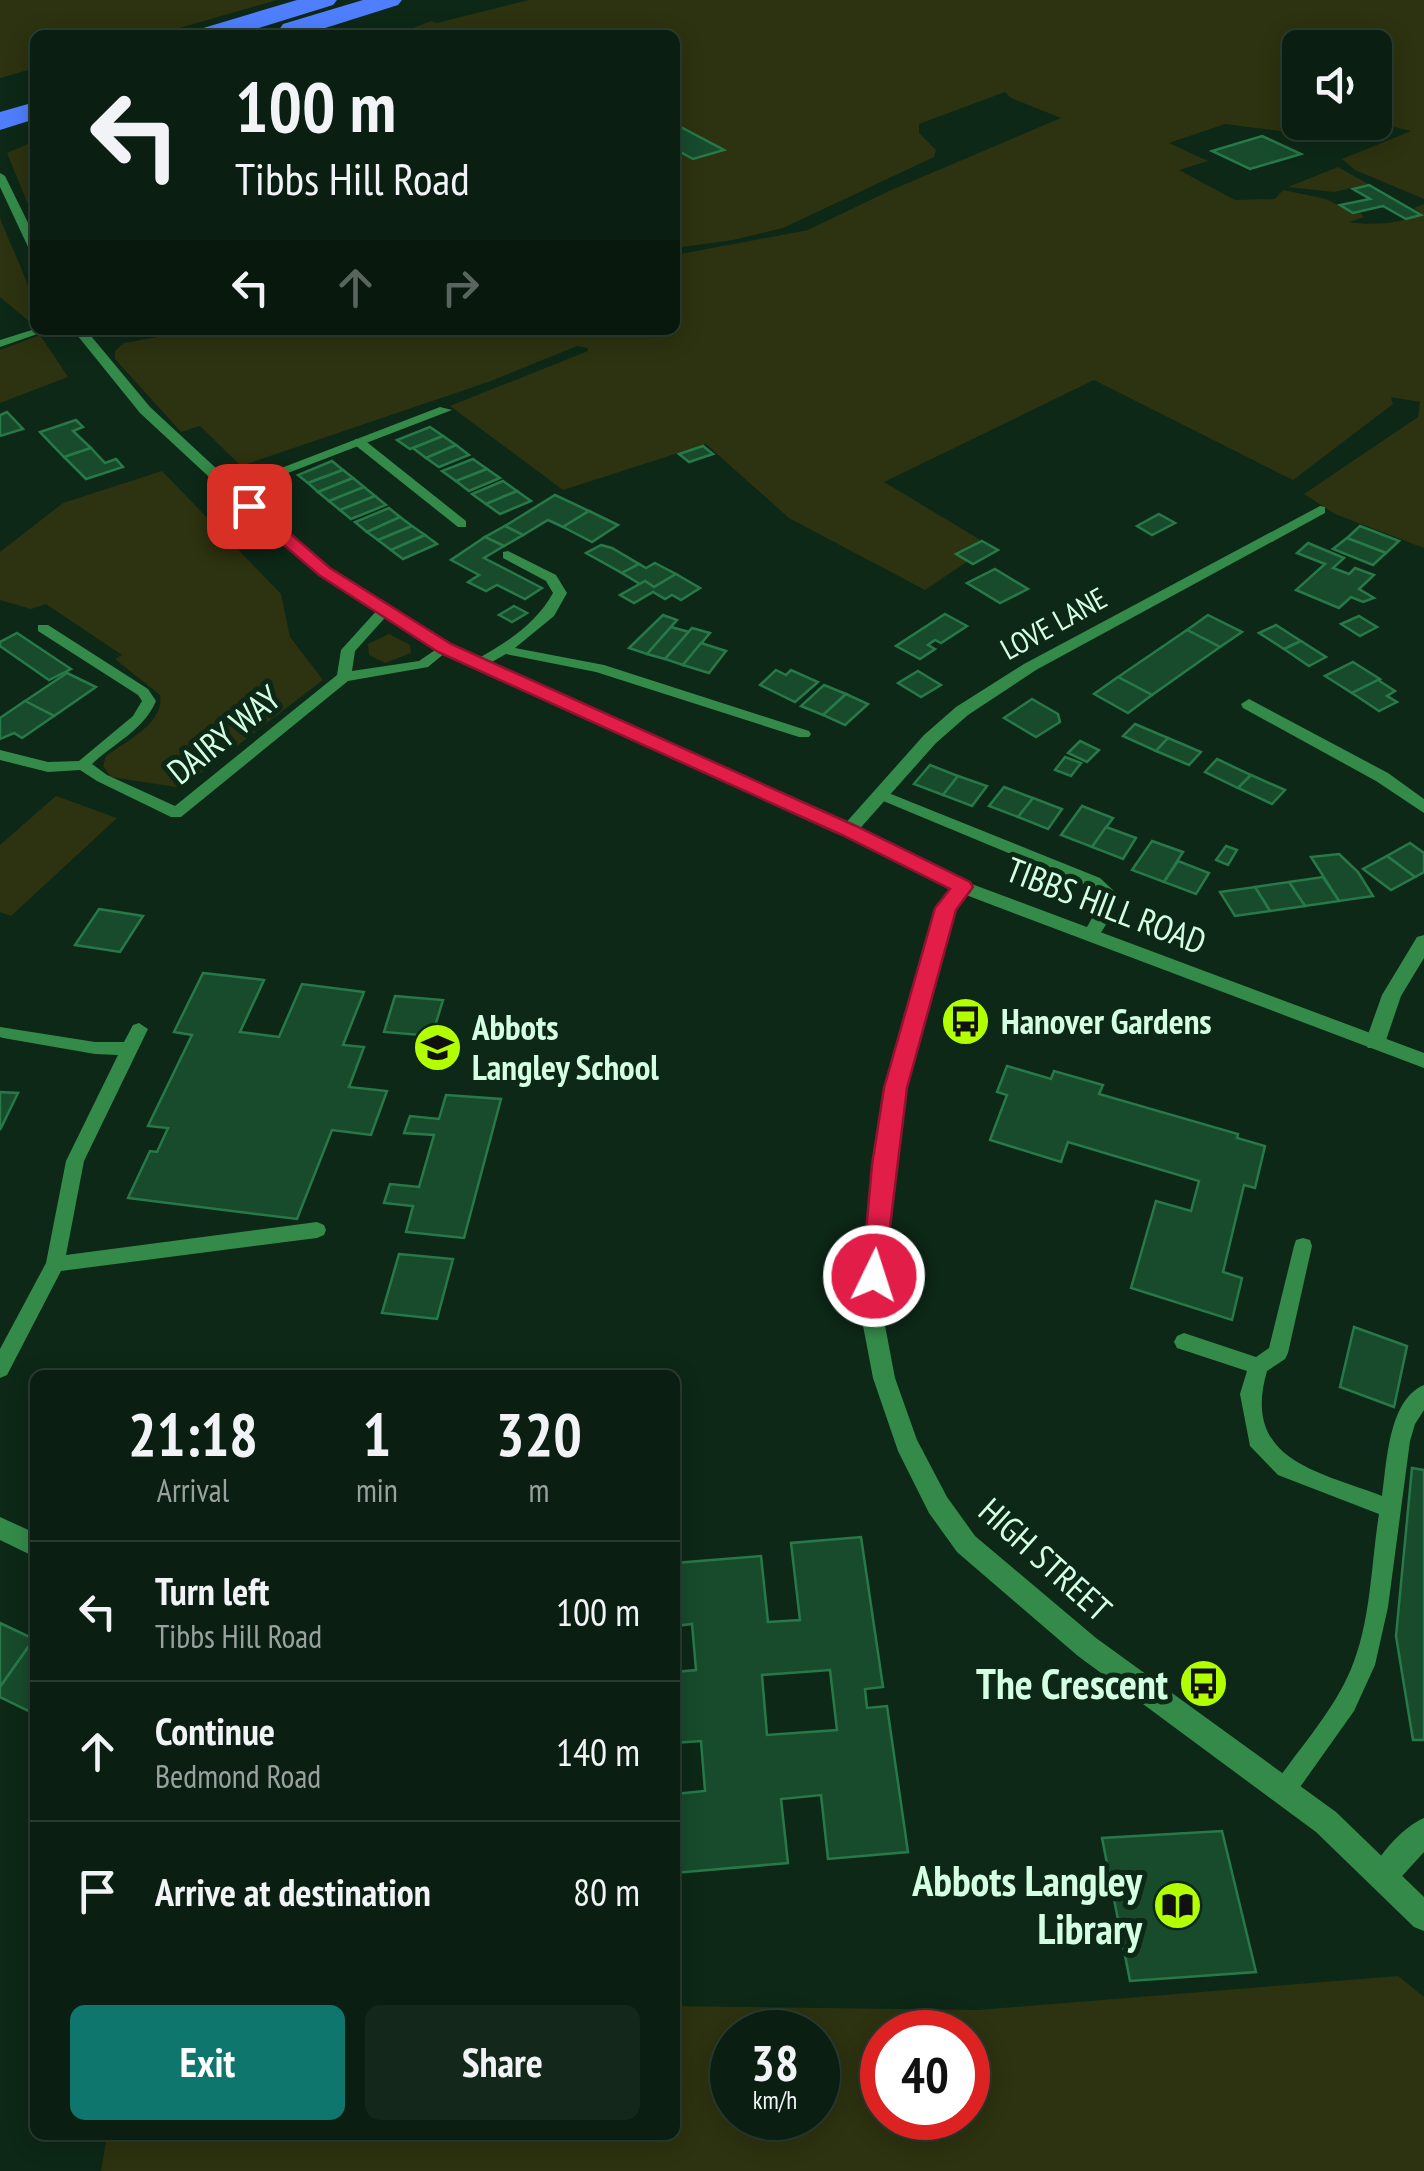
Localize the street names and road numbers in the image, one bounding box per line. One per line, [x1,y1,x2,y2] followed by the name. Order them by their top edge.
[993,578,1113,668] street label: LOVE LANE
[157,675,289,794] street label: DAIRY WAY
[1000,846,1213,964] street label: TIBBS HILL ROAD
[970,1487,1122,1631] street label: HIGH STREET

